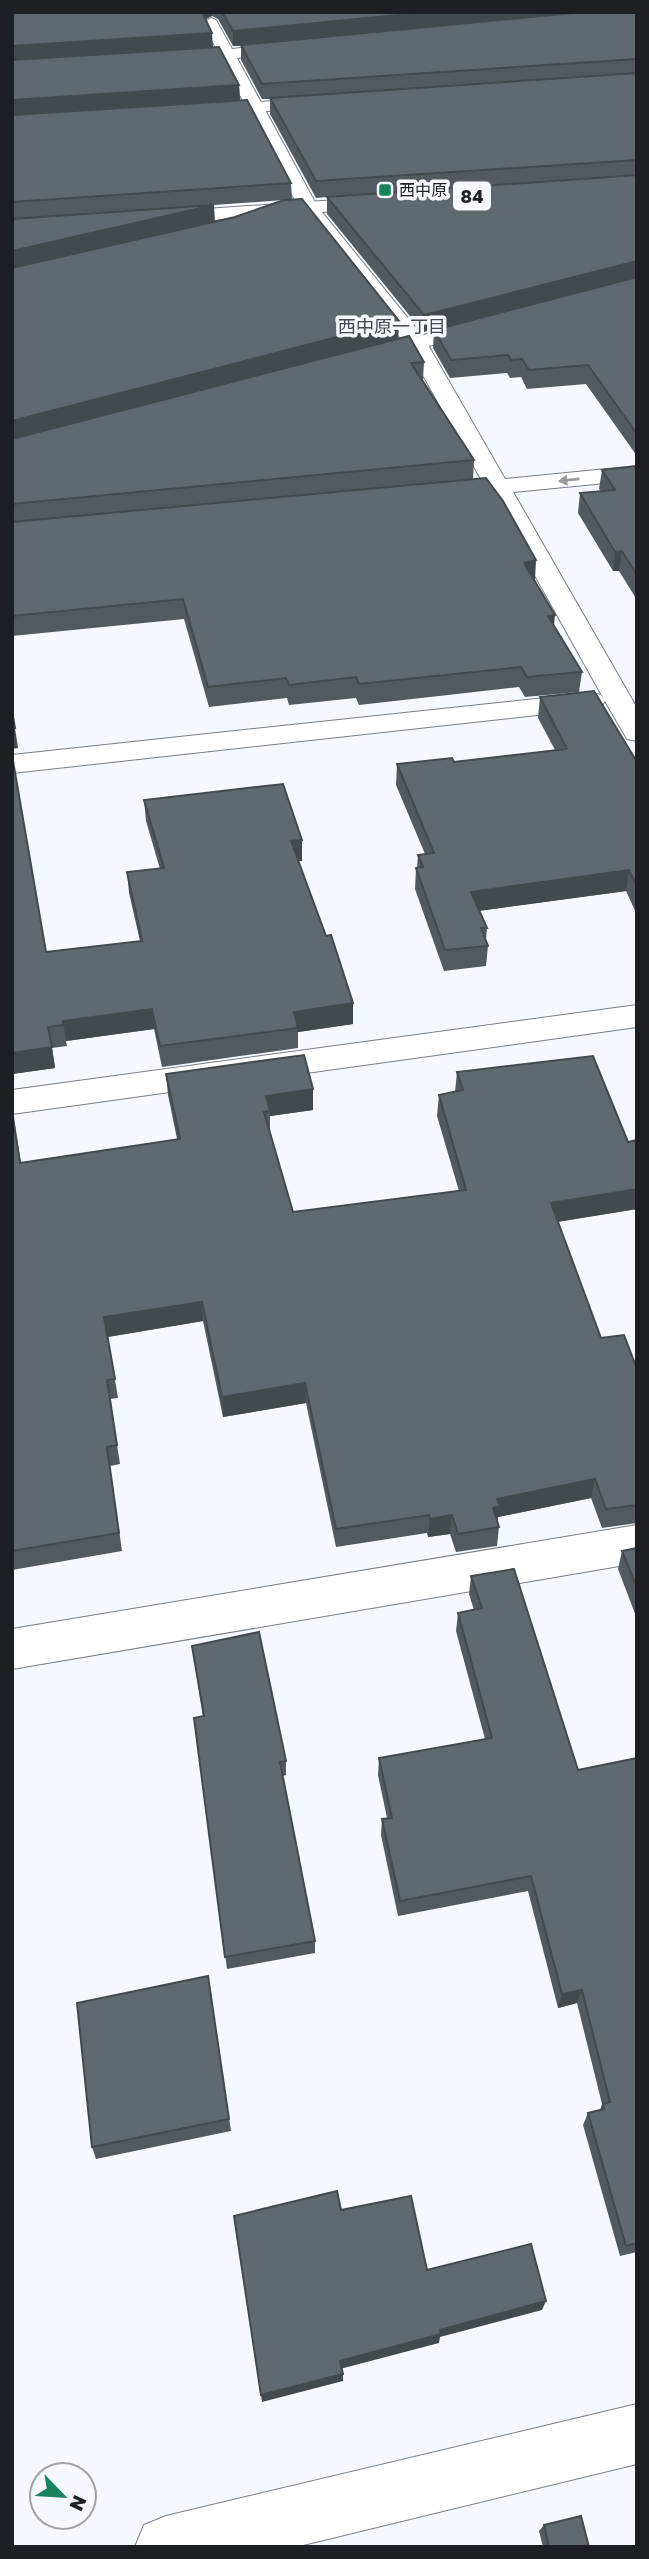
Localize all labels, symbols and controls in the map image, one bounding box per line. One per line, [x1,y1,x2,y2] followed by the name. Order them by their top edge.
[399,180,447,200] place label: 西中原
[377,182,393,198] marker: 西中原
[453,182,491,210] road number: 84
[338,315,446,337] district label: 西中原一丁目
[558,475,580,486] one-way arrow
[28,2461,98,2531] north arrow
[65,2492,92,2515] text: N

